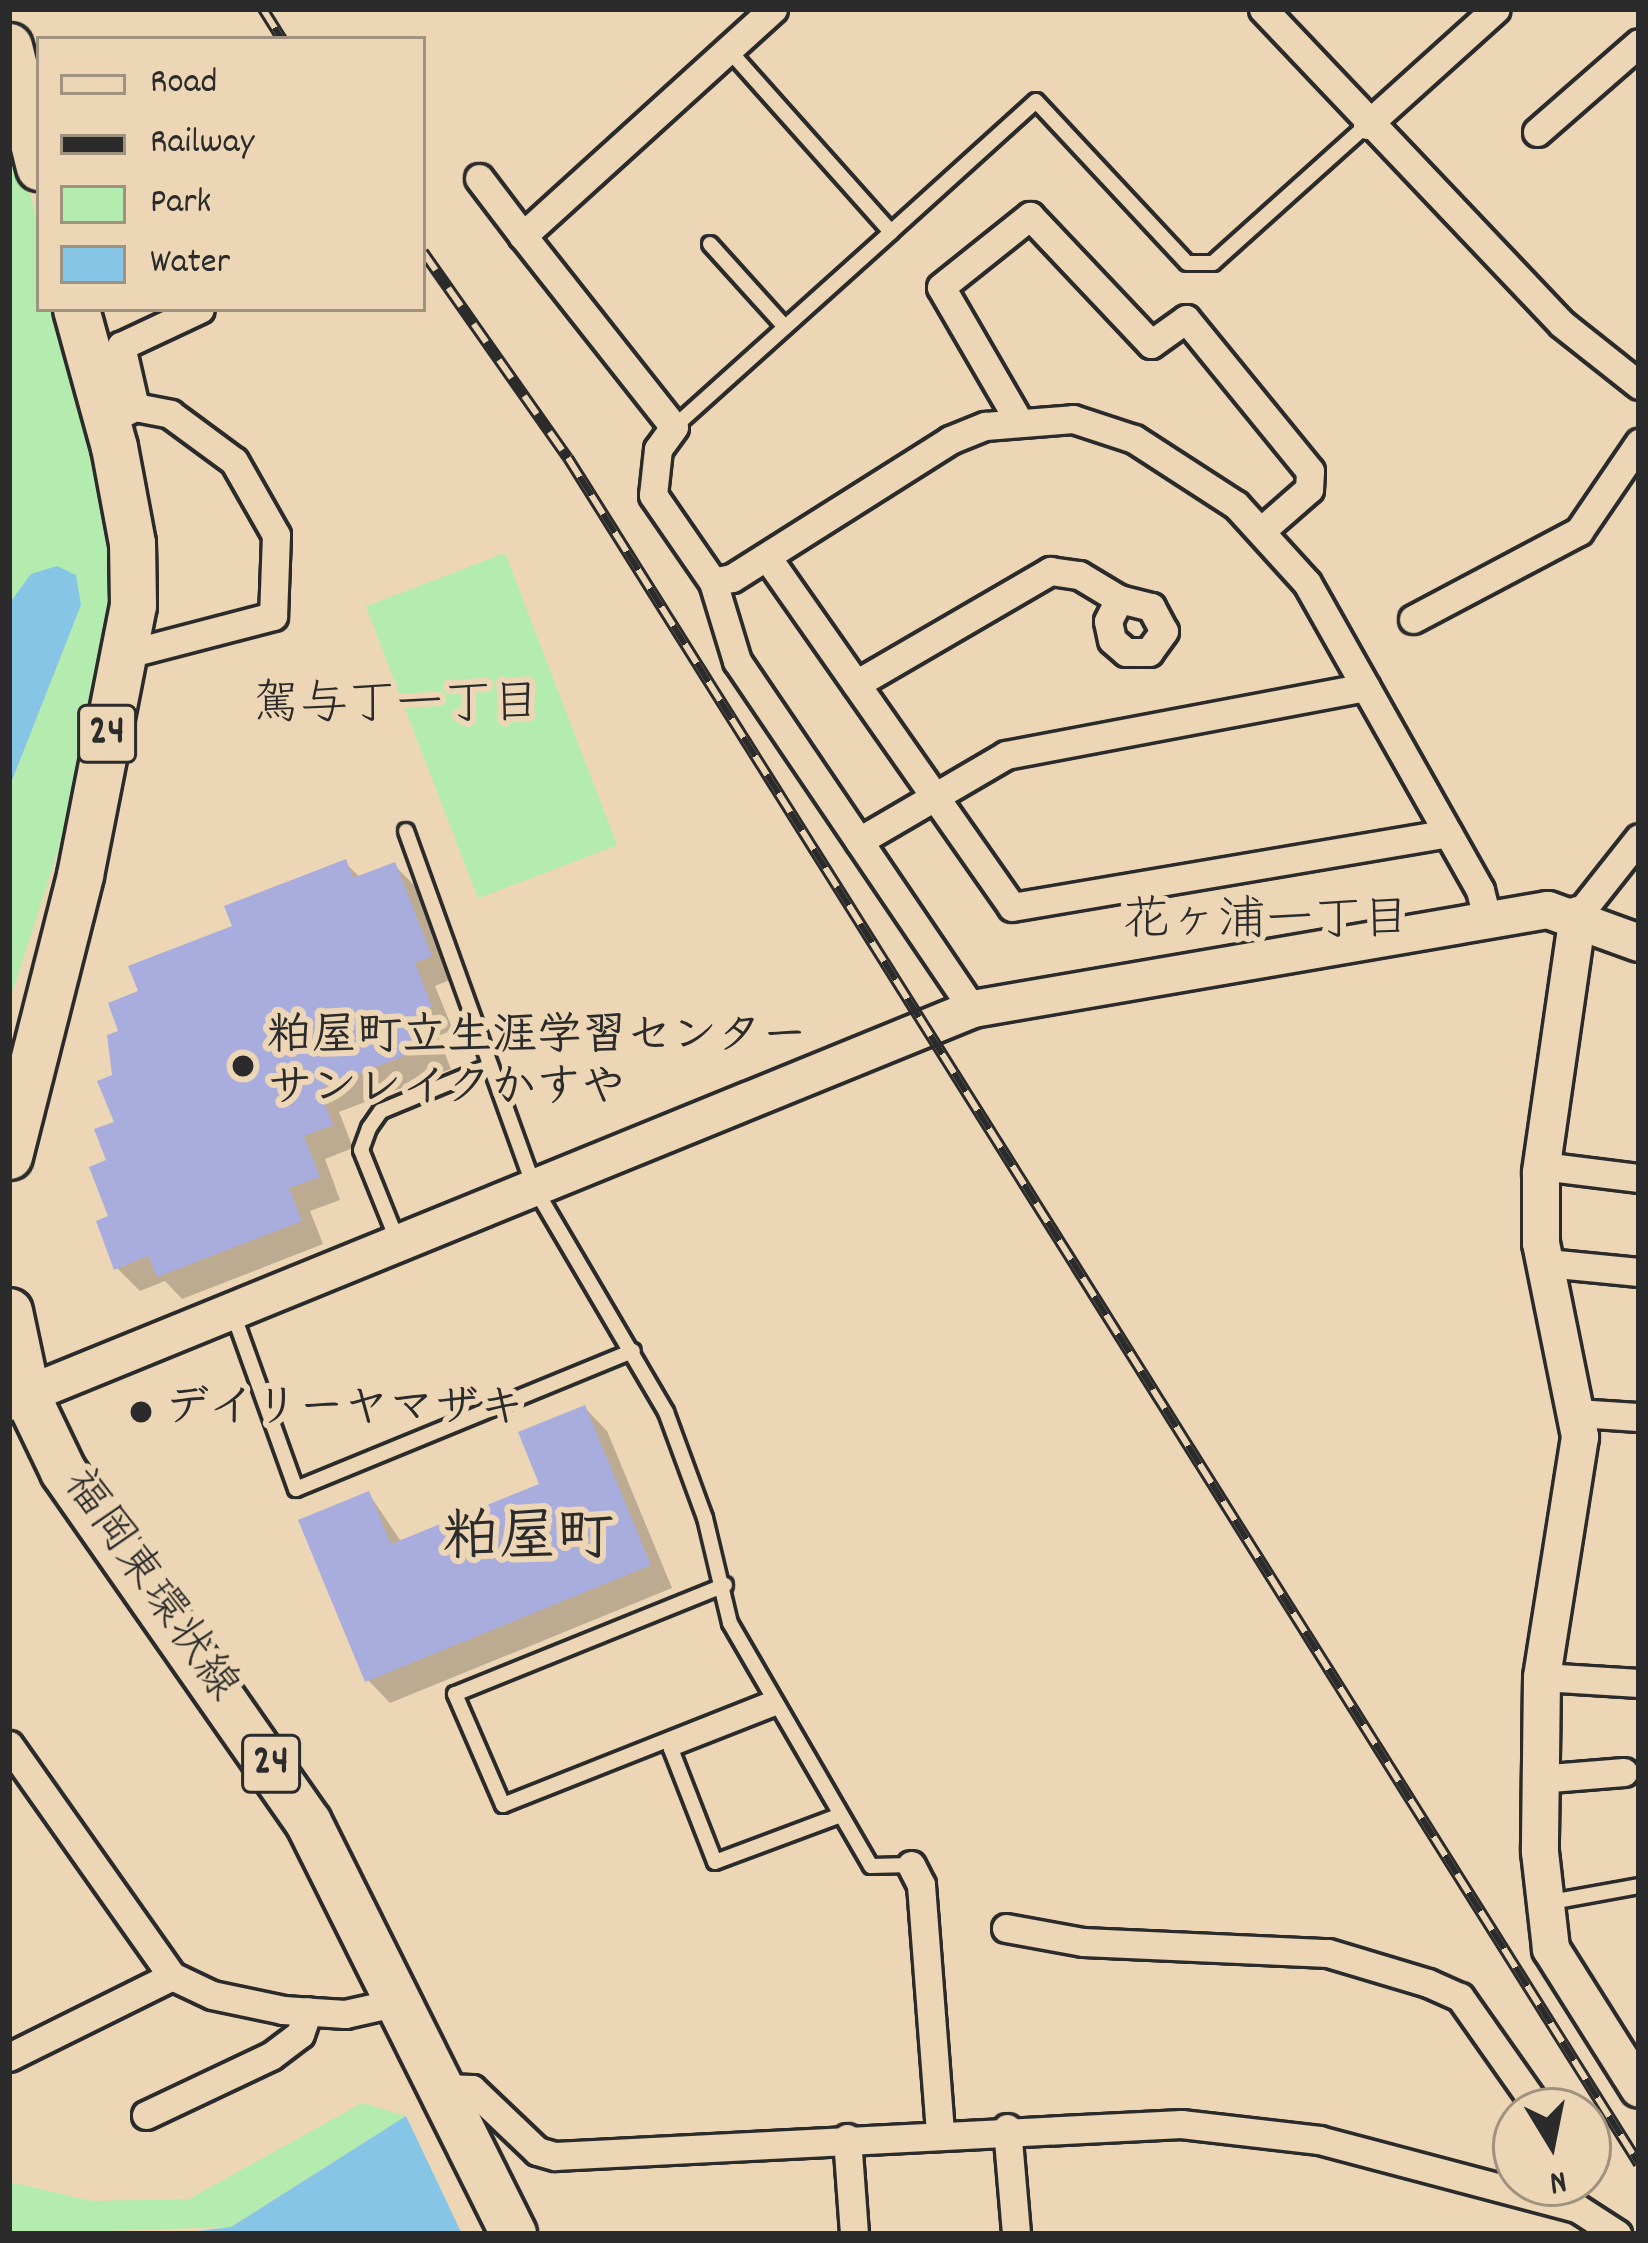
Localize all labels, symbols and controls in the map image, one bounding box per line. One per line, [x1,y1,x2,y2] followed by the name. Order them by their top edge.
[36,36,426,312] legend
[150,58,217,110] text: Road
[150,118,254,170] text: Railway
[150,178,211,230] text: Park
[150,238,230,290] text: Water
[252,679,540,737] district label: 駕与丁一丁目
[77,698,137,770] road number: 24
[1122,895,1410,953] district label: 花ヶ浦一丁目
[267,1013,807,1119] place label: 粕屋町立生涯学習センター サンレイクかすや
[230,1053,256,1079] marker: 粕屋町立生涯学習センター サンレイクかすや
[165,1385,525,1439] place label: デイリーヤマザキ
[128,1399,154,1425] marker: デイリーヤマザキ
[48,1461,248,1713] street label: 福岡東環状線
[443,1509,613,1577] district label: 粕屋町
[241,1728,301,1800] road number: 24
[1492,2087,1612,2207] north arrow
[1546,2155,1570,2205] text: N

